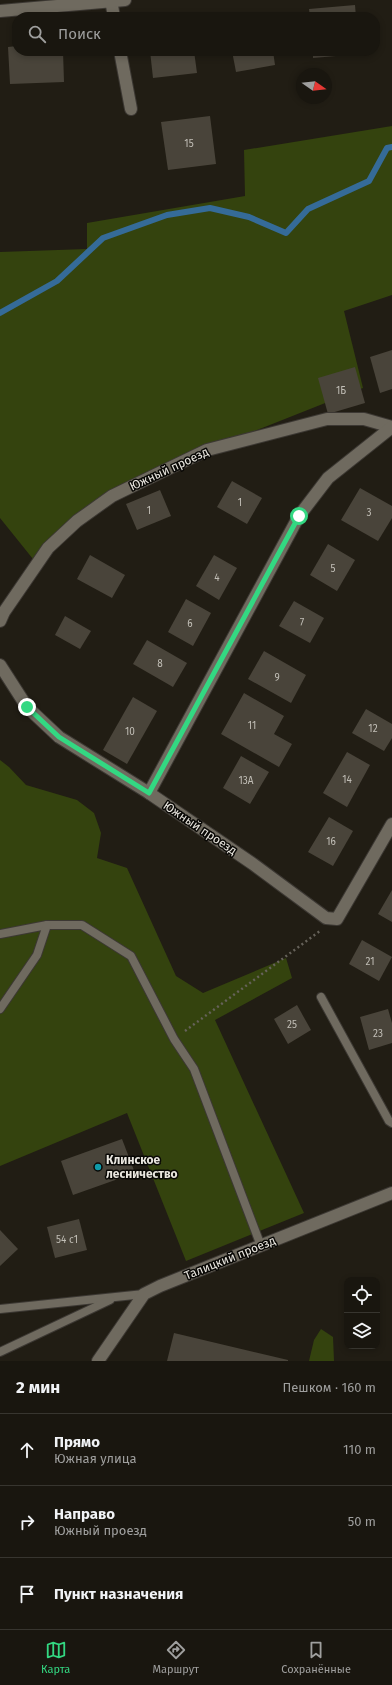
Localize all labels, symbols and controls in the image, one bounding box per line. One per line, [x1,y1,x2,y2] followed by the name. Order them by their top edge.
[12,12,380,56] search box
[26,23,48,45] icon: search
[58,25,101,43] text: Поиск
[296,68,332,104] north arrow
[184,138,194,150] house number: 15
[336,385,346,397] house number: 1Б
[127,444,211,493] street label: Южный проезд
[238,497,242,509] house number: 1
[147,505,151,517] house number: 1
[290,507,308,525] route start
[367,507,372,519] house number: 3
[330,563,336,575] house number: 5
[214,572,220,584] house number: 4
[300,617,305,629] house number: 7
[187,618,193,630] house number: 6
[157,658,163,670] house number: 8
[274,672,280,684] house number: 9
[18,698,36,716] route end
[248,720,256,732] house number: 11
[368,723,378,735] house number: 12
[125,726,135,738] house number: 10
[342,774,353,786] house number: 14
[238,775,254,787] house number: 13А
[161,798,240,858] street label: Южный проезд
[326,836,336,848] house number: 16
[365,956,375,968] house number: 21
[287,1019,297,1031] house number: 25
[373,1028,383,1040] house number: 23
[106,1153,178,1181] place label: Клинское лесничество
[93,1162,103,1172] marker: Клинское лесничество
[182,1233,278,1283] street label: Талицкий проезд
[56,1234,78,1246] house number: 54 с1
[344,1277,380,1349] map controls
[344,1277,380,1313] button: locate
[344,1313,380,1349] button: layers
[16,1377,60,1398] text: 2 мин
[282,1380,376,1395] text: Пешком · 160 m
[54,1433,100,1451] text: Прямо
[16,1439,38,1461] icon: ahead
[343,1442,376,1457] text: 110 m
[54,1451,137,1466] text: Южная улица
[54,1505,115,1523] text: Направо
[16,1511,38,1533] icon: right
[348,1514,376,1529] text: 50 m
[54,1523,147,1538] text: Южный проезд
[16,1583,38,1605] icon: arrive
[54,1585,183,1603] text: Пункт назначения
[41,1639,70,1676] tab: Карта
[152,1639,199,1676] tab: Маршрут
[281,1639,351,1676] tab: Сохранённые

